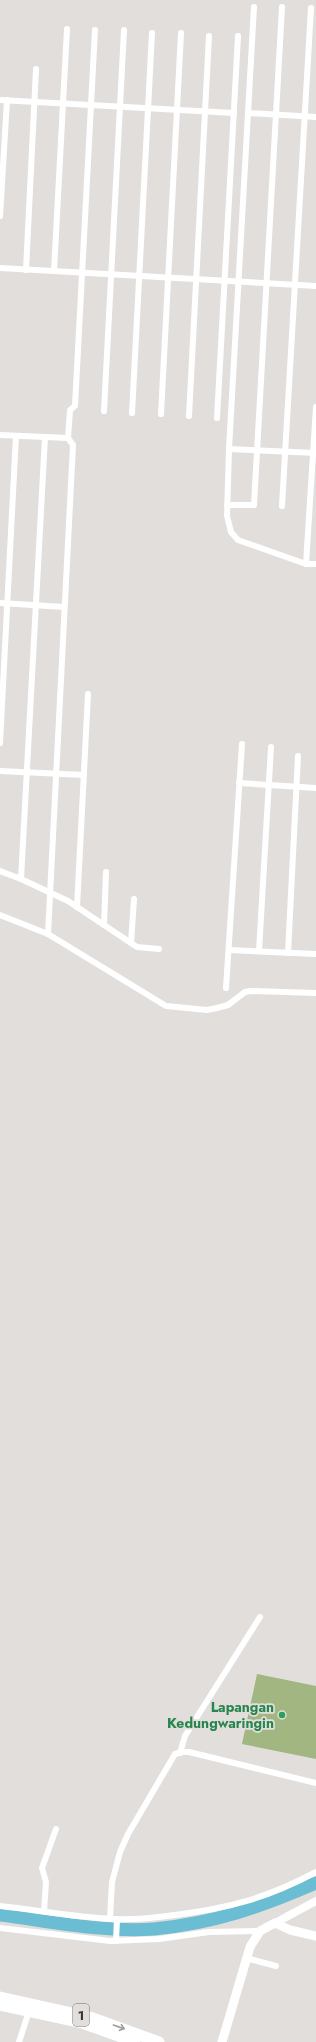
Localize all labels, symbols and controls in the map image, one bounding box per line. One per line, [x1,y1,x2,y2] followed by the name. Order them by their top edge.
[167,1697,274,1733] place label: Lapangan Kedungwaringin
[277,1710,287,1720] marker: Lapangan Kedungwaringin
[73,2004,89,2026] road number: 1
[113,2023,125,2031] one-way arrow

